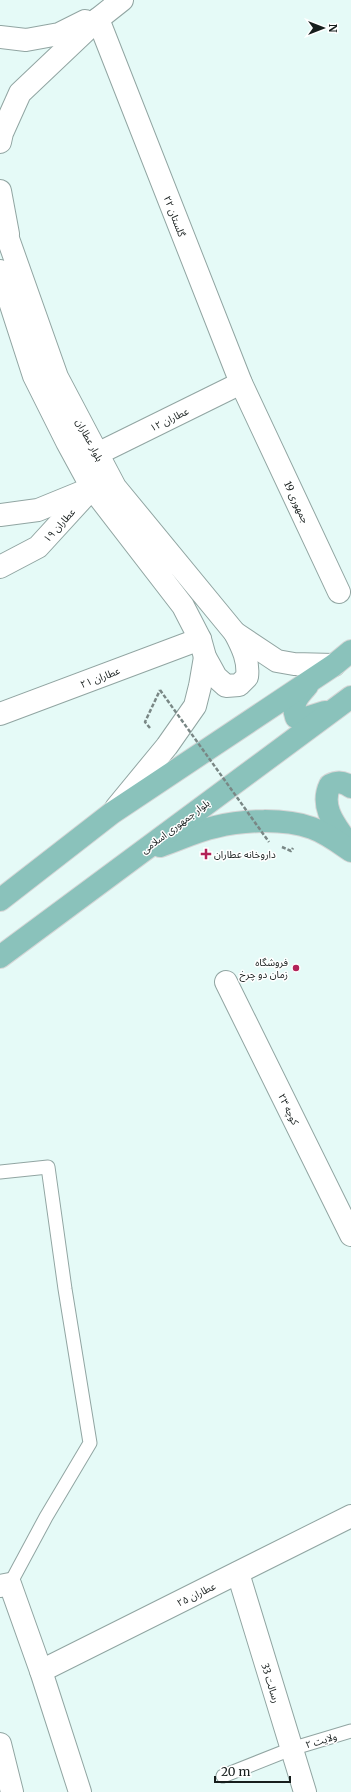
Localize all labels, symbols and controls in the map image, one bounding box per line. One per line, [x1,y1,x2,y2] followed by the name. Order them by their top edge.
[303,8,343,48] north arrow
[326,24,340,33] text: N
[161,194,189,239] street label: گلستان ۲۲
[148,405,191,434] street label: عطاران ۱۲
[73,417,106,464] street label: بلوار عطاران
[281,479,312,526] street label: جمهوری 19
[41,506,78,545] street label: عطاران ۱۹
[78,664,122,691] street label: عطاران ۲۱
[138,796,212,856] street label: بلوار جمهوری اسلامی
[214,848,276,861] place label: داروخانه عطاران
[201,849,211,859] marker: داروخانه عطاران
[239,956,289,982] place label: فروشگاه زمان دو چرخ
[291,963,301,973] marker: فروشگاه زمان دو چرخ
[275,1091,302,1128] street label: کوچه ۲۳
[175,1580,218,1609] street label: عطاران ۲۵
[258,1662,283,1705] street label: رسالت 33
[304,1730,339,1751] street label: ولایت ۲
[215,1758,290,1784] scale bar
[221,1764,250,1779] text: 20 m

